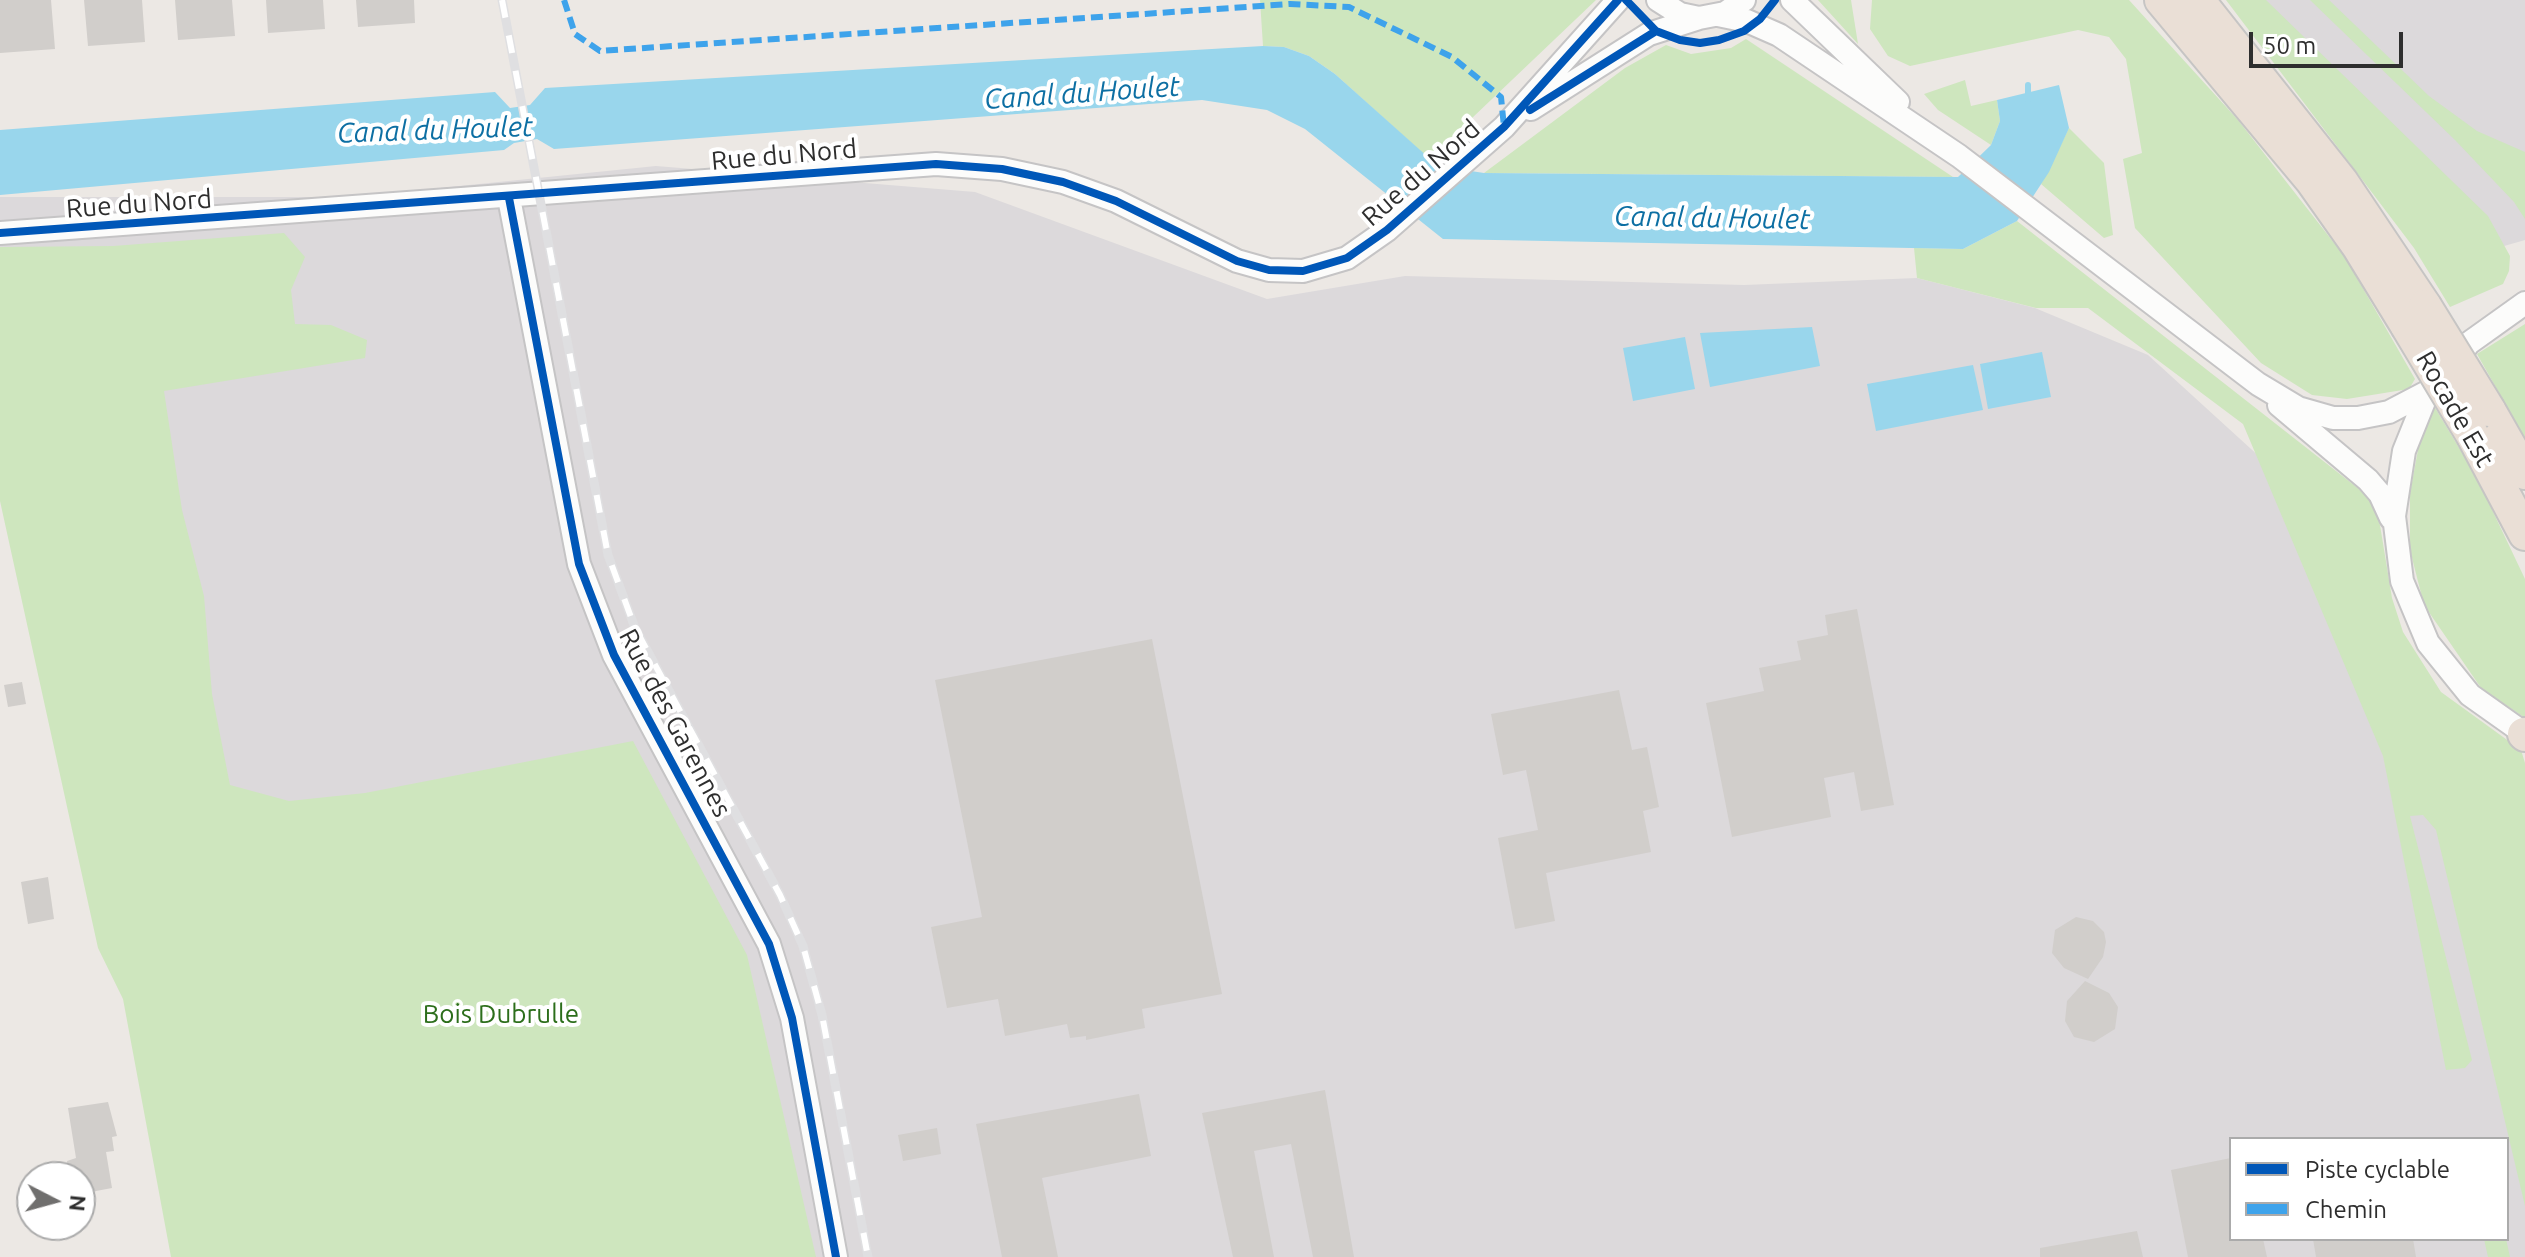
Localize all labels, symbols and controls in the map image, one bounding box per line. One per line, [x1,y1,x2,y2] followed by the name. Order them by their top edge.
[2253,16,2407,66] scale bar
[2263,32,2316,59] text: 50 m
[983,69,1181,117] water label: Canal du Houlet
[336,110,534,150] water label: Canal du Houlet
[1356,113,1486,233] street label: Rue du Nord
[710,133,858,177] street label: Rue du Nord
[65,183,213,225] street label: Rue du Nord
[1614,199,1810,237] water label: Canal du Houlet
[2409,346,2501,472] street label: Rocade Est
[612,624,738,822] street label: Rue des Garennes
[423,998,579,1030] park label: Bois Dubrulle
[2229,1137,2509,1241] legend
[2305,1156,2450,1183] text: Piste cyclable
[16,1161,96,1241] north arrow
[65,1194,92,1213] text: N
[2305,1196,2387,1223] text: Chemin

